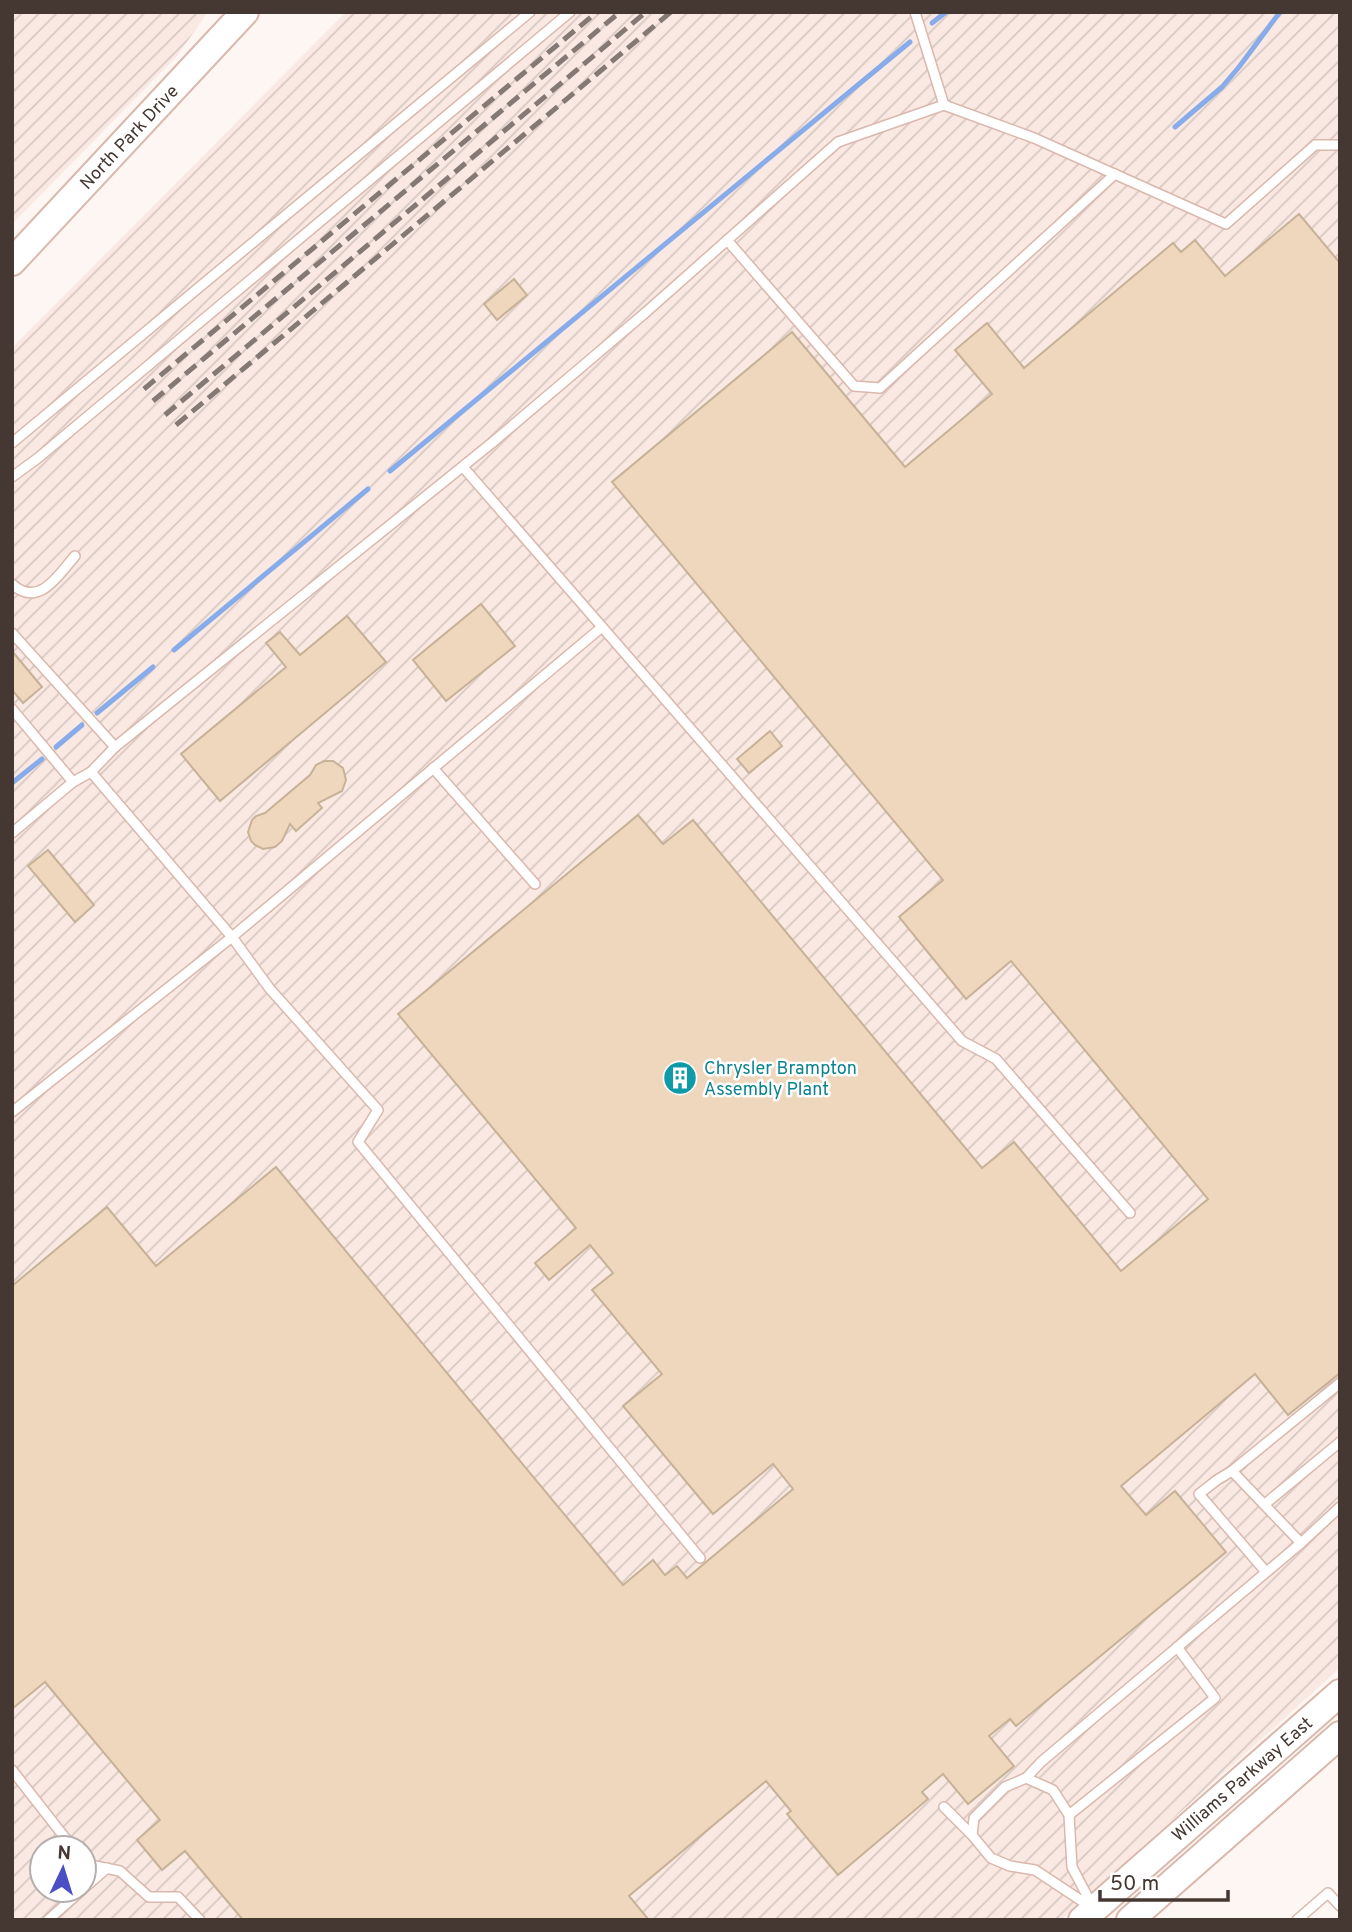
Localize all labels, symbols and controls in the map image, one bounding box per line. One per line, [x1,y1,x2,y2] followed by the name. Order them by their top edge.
[76,81,184,195] street label: North Park Drive
[704,1058,857,1102] place label: Chrysler Brampton Assembly Plant
[661,1059,699,1097] building icon: Chrysler Brampton Assembly Plant
[1168,1713,1318,1848] street label: Williams Parkway East
[28,1834,98,1904] north arrow
[56,1842,72,1866] text: N
[1100,1858,1228,1902] scale bar
[1110,1871,1159,1898] text: 50 m

